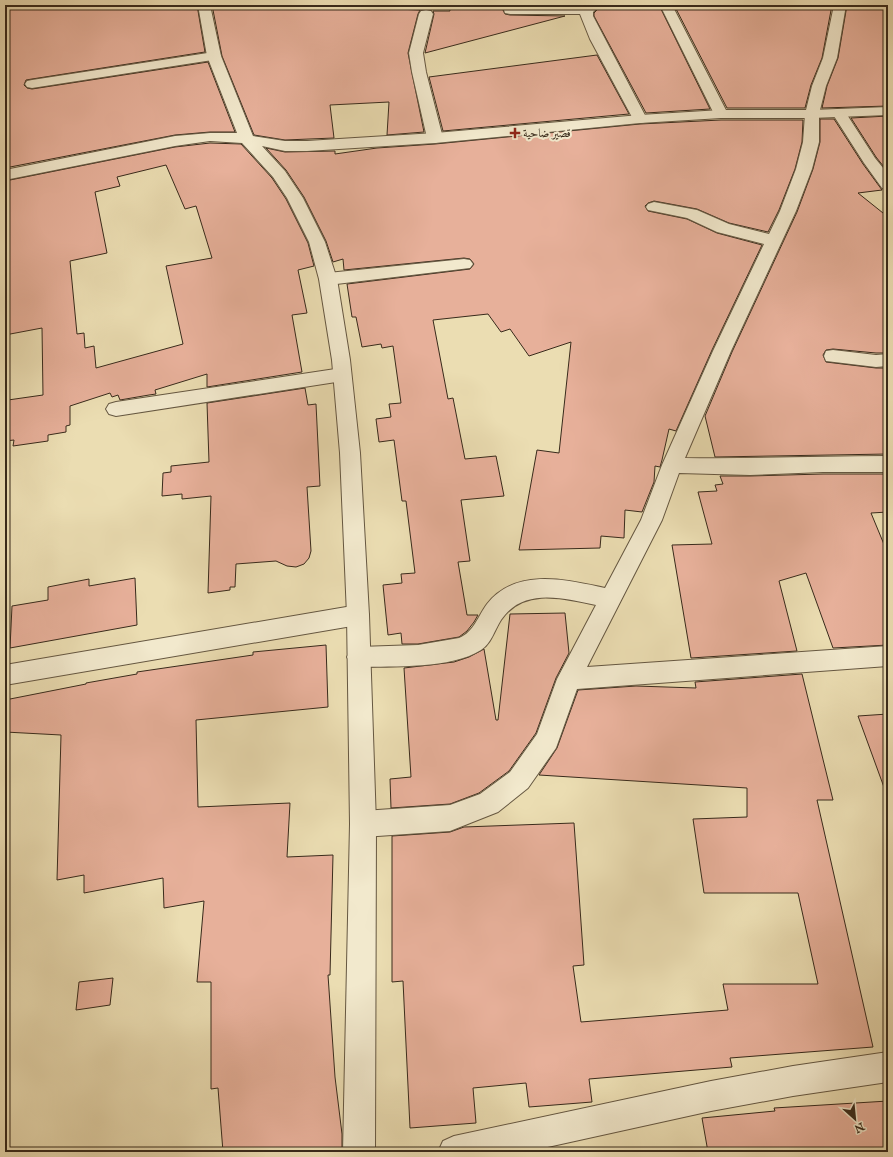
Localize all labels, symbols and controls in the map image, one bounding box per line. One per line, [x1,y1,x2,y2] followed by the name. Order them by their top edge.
[523,126,571,141] place label: قصير ضاحية
[510,128,520,138] marker: قصير ضاحية
[835,1099,875,1139] north arrow
[851,1118,867,1136] text: N

